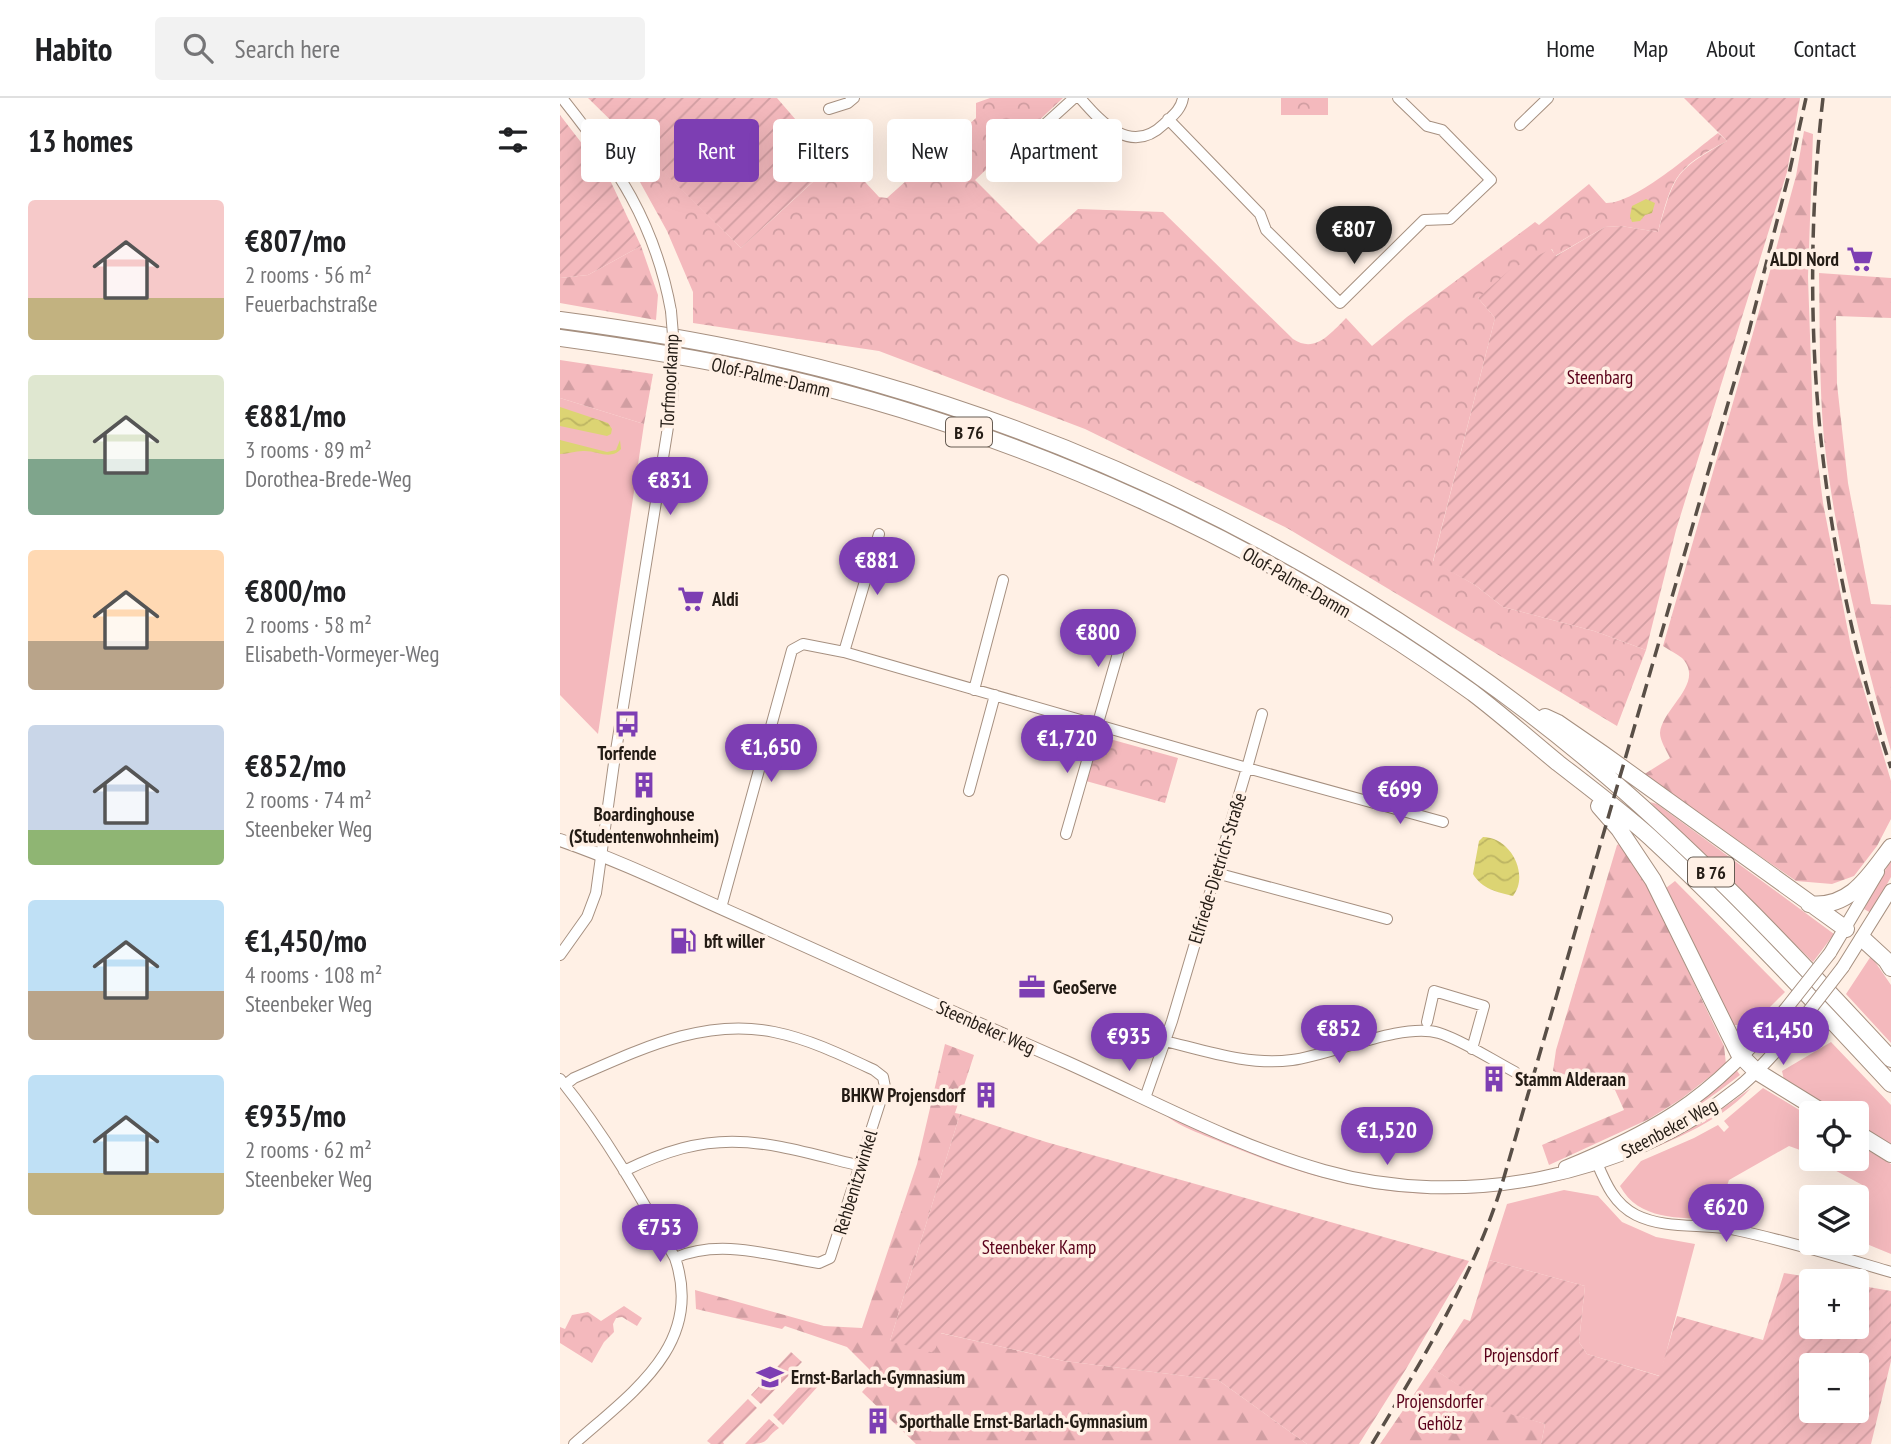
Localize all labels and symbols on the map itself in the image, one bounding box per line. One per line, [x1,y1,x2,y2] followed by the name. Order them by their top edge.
[1313,206,1395,266] pin: €807
[1845,244,1875,274] supermarket icon: ALDI Nord
[1769,247,1839,271] place label: ALDI Nord
[655,333,683,429] street label: Torfmoorkamp
[709,352,833,402] street label: Olof-Palme-Damm
[1567,365,1633,389] park label: Steenbarg
[946,418,992,446] road number: B 76
[629,458,711,517] pin: €831
[836,538,918,597] pin: €881
[1238,541,1356,623] street label: Olof-Palme-Damm
[676,584,706,614] supermarket icon: Aldi
[711,587,739,611] place label: Aldi
[1057,610,1139,669] pin: €800
[612,709,642,739] bus stop icon: Torfende
[1010,716,1124,775] pin: €1,720
[714,724,828,784] pin: €1,650
[597,741,657,765] place label: Torfende
[1359,766,1441,826] pin: €699
[629,770,659,800] building icon: Boardinghouse (Studentenwohnheim)
[1183,789,1251,946] street label: Elfriede-Dietrich-Straße
[569,802,719,848] place label: Boardinghouse (Studentenwohnheim)
[1688,858,1734,886] road number: B 76
[668,926,698,956] fuel station icon: bft willer
[704,929,765,953] place label: bft willer
[1017,972,1047,1002] office icon: GeoServe
[1053,975,1117,999] place label: GeoServe
[933,995,1039,1059] street label: Steenbeker Weg
[1298,1006,1380,1065] pin: €852
[1726,1007,1840,1067] pin: €1,450
[1088,1014,1170,1073] pin: €935
[1479,1064,1509,1094] building icon: Stamm Alderaan
[1515,1067,1626,1091] place label: Stamm Alderaan
[971,1080,1001,1110] building icon: BHKW Projensdorf
[841,1083,966,1107] place label: BHKW Projensdorf
[1617,1093,1721,1163] street label: Steenbeker Weg
[1330,1108,1444,1167] pin: €1,520
[828,1126,882,1237] street label: Rehbenitzwinkel
[1685,1184,1767,1244] pin: €620
[619,1204,701,1264] pin: €753
[982,1235,1096,1259] park label: Steenbeker Kamp
[1484,1343,1559,1367] park label: Projensdorf
[755,1362,785,1392] school or university icon: Ernst-Barlach-Gymnasium
[791,1365,965,1389] place label: Ernst-Barlach-Gymnasium
[1396,1389,1485,1435] park label: Projensdorfer Gehölz
[863,1406,893,1436] building icon: Sporthalle Ernst-Barlach-Gymnasium
[899,1409,1148,1433] place label: Sporthalle Ernst-Barlach-Gymnasium

